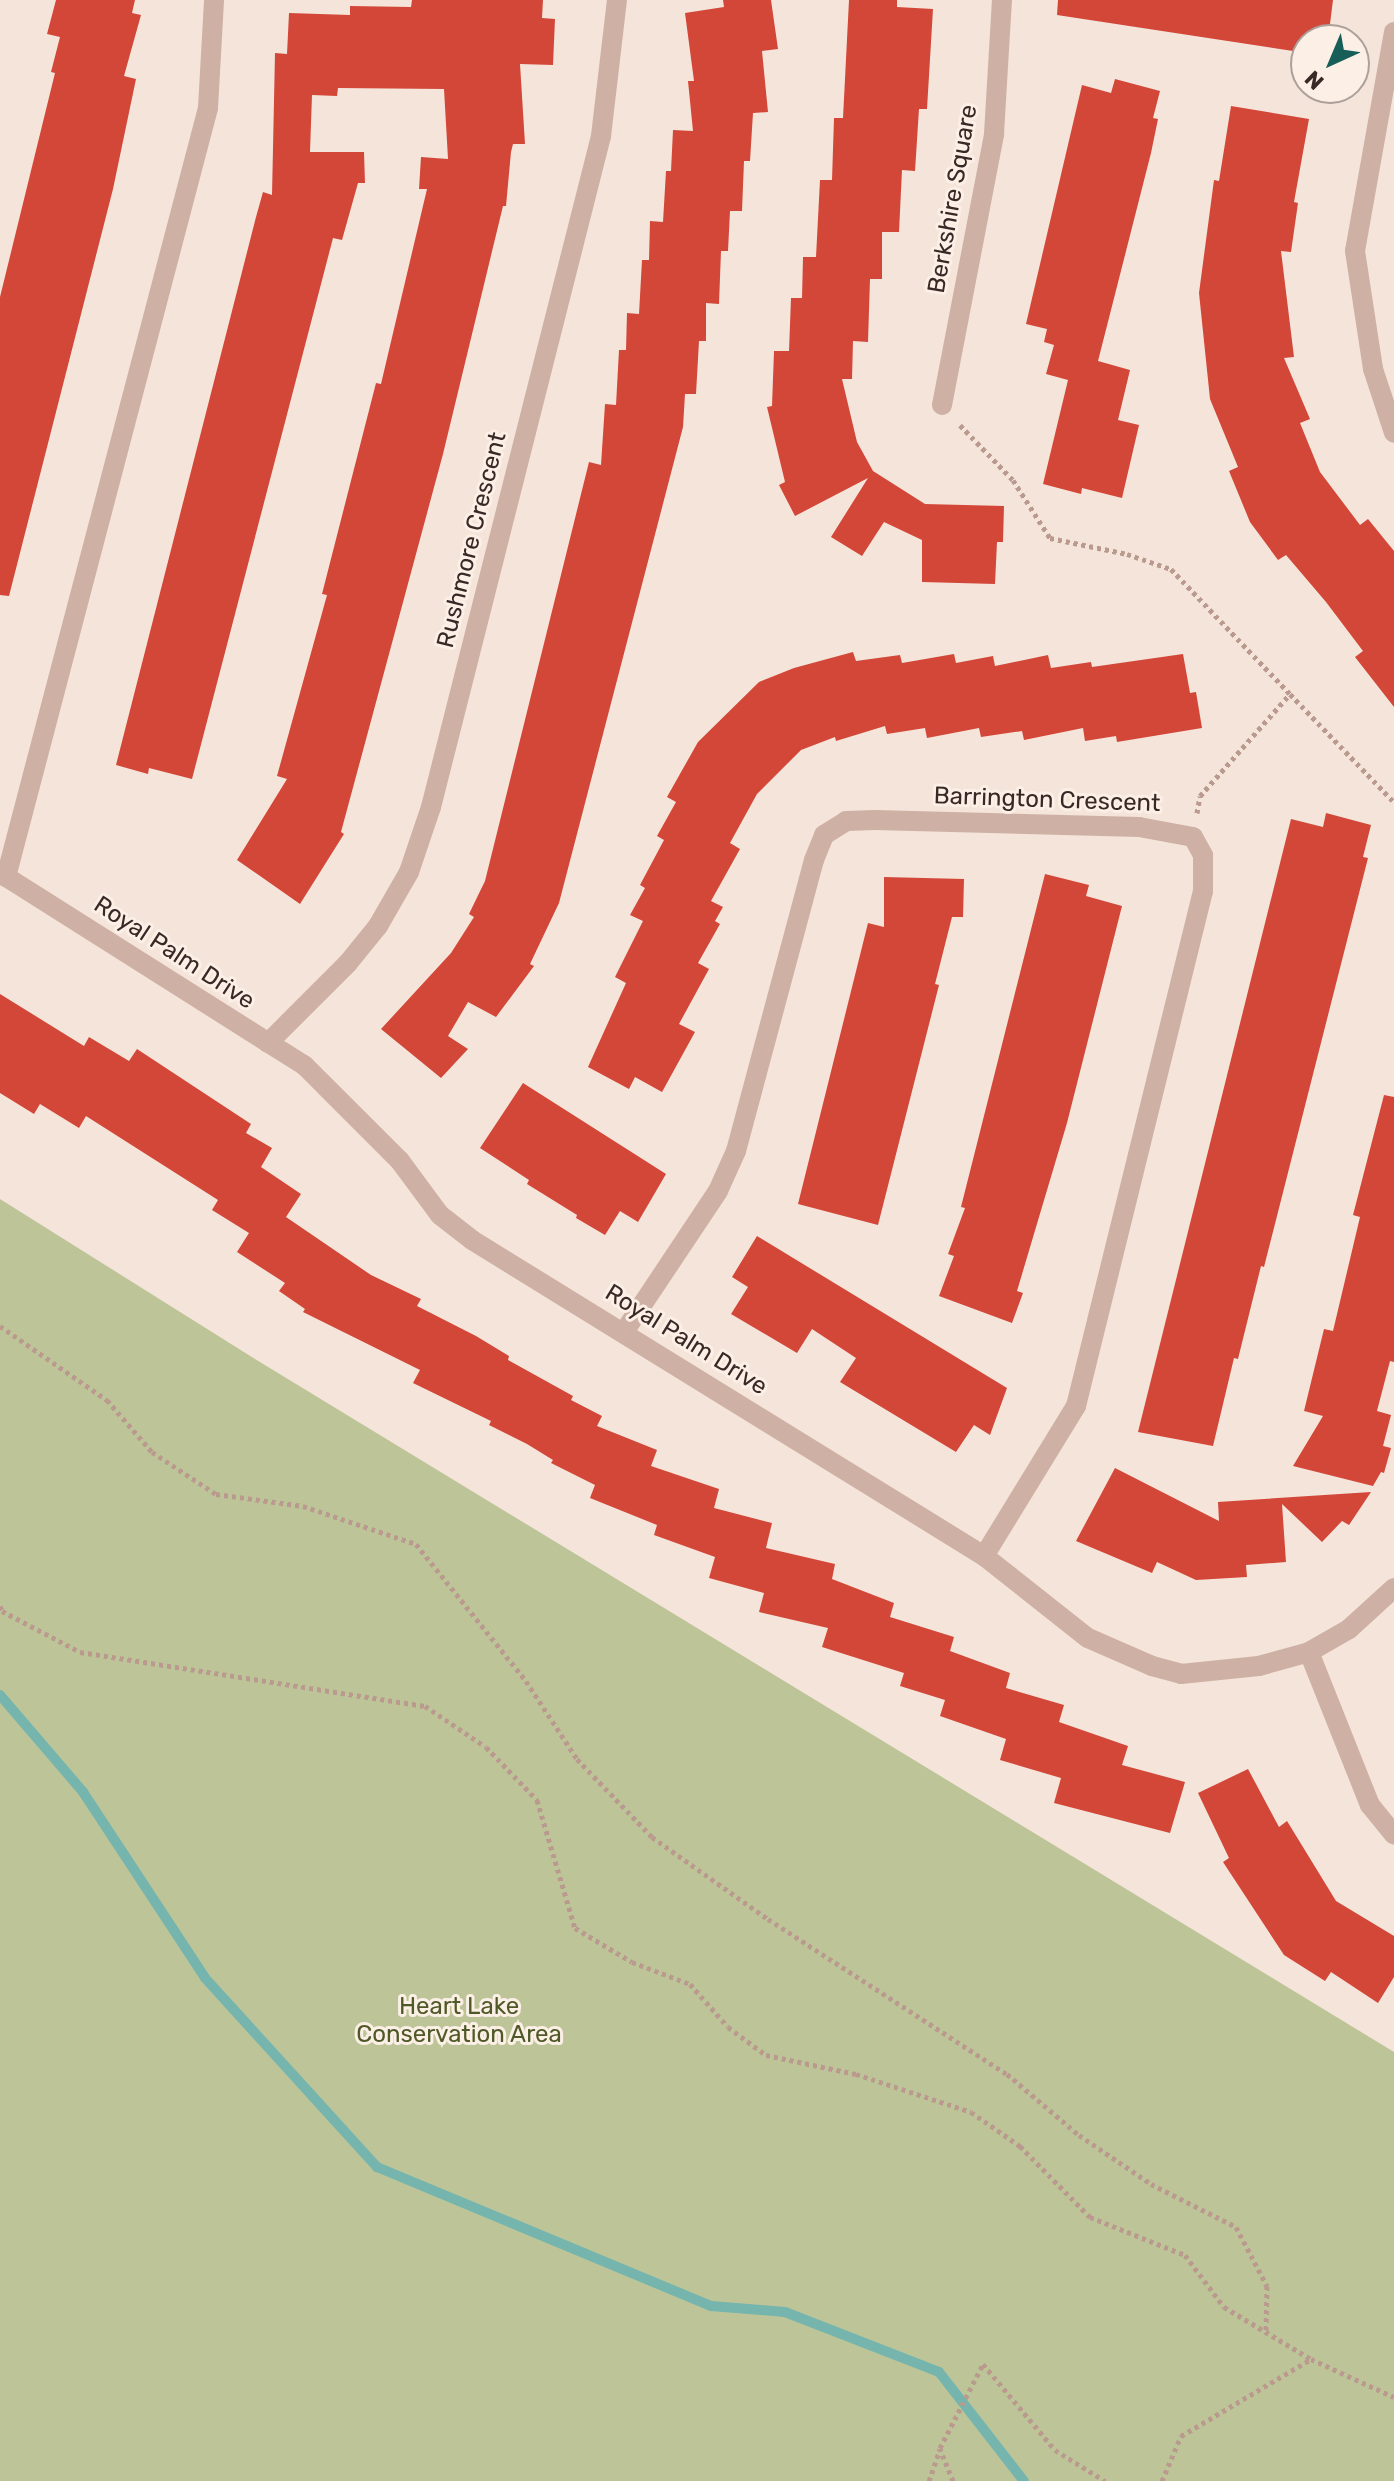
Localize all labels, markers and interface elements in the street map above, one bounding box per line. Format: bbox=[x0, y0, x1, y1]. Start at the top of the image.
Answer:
north arrow bbox=[1290, 24, 1370, 104]
text: N bbox=[1299, 65, 1329, 95]
street label: Berkshire Square bbox=[922, 103, 984, 295]
street label: Rushmore Crescent bbox=[431, 429, 513, 651]
street label: Barrington Crescent bbox=[933, 782, 1161, 818]
street label: Royal Palm Drive bbox=[88, 890, 260, 1016]
street label: Royal Palm Drive bbox=[600, 1279, 772, 1401]
park label: Heart Lake Conservation Area bbox=[356, 1993, 562, 2049]

